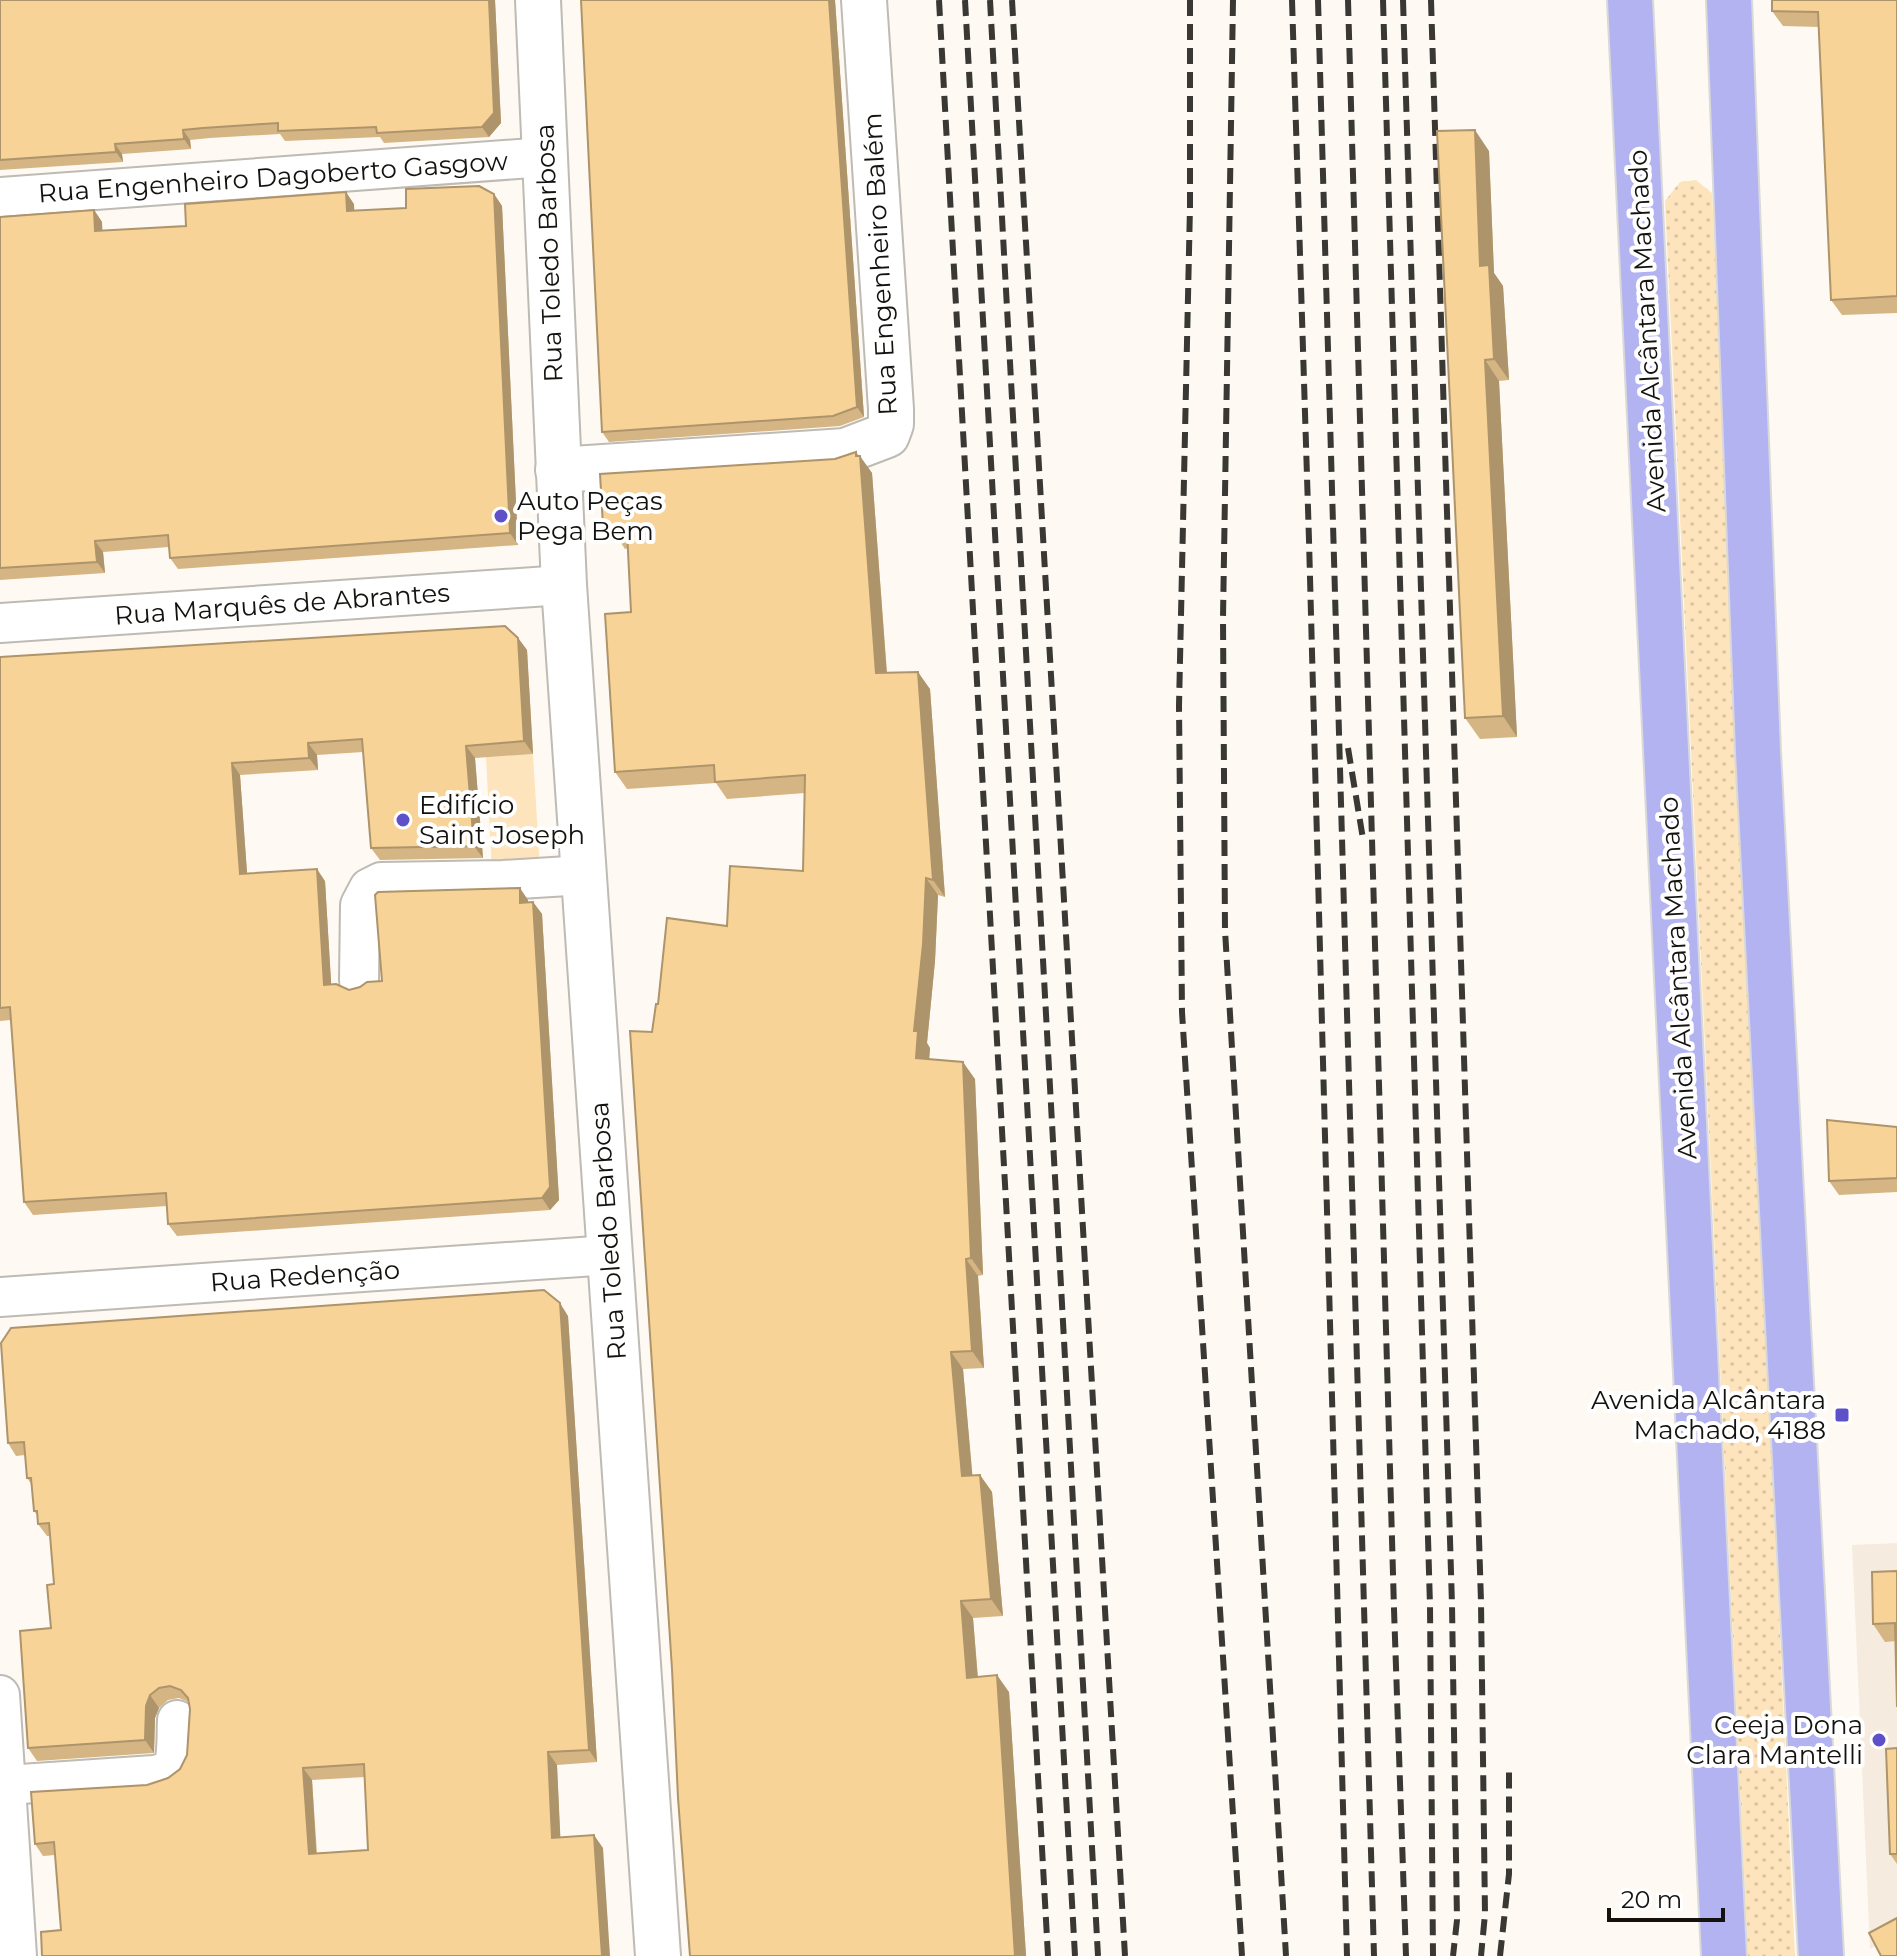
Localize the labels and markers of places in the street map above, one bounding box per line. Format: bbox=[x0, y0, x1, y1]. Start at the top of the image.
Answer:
place label: Auto Peças Pega Bem bbox=[517, 485, 663, 547]
marker: Auto Peças Pega Bem bbox=[492, 507, 510, 525]
place label: Edifício Saint Joseph bbox=[419, 789, 585, 851]
marker: Edifício Saint Joseph bbox=[394, 811, 412, 829]
place label: Avenida Alcântara Machado, 4188 bbox=[1591, 1384, 1826, 1446]
marker: Avenida Alcântara Machado, 4188 bbox=[1833, 1406, 1851, 1424]
place label: Ceeja Dona Clara Mantelli bbox=[1686, 1709, 1863, 1771]
marker: Ceeja Dona Clara Mantelli bbox=[1870, 1731, 1888, 1749]

